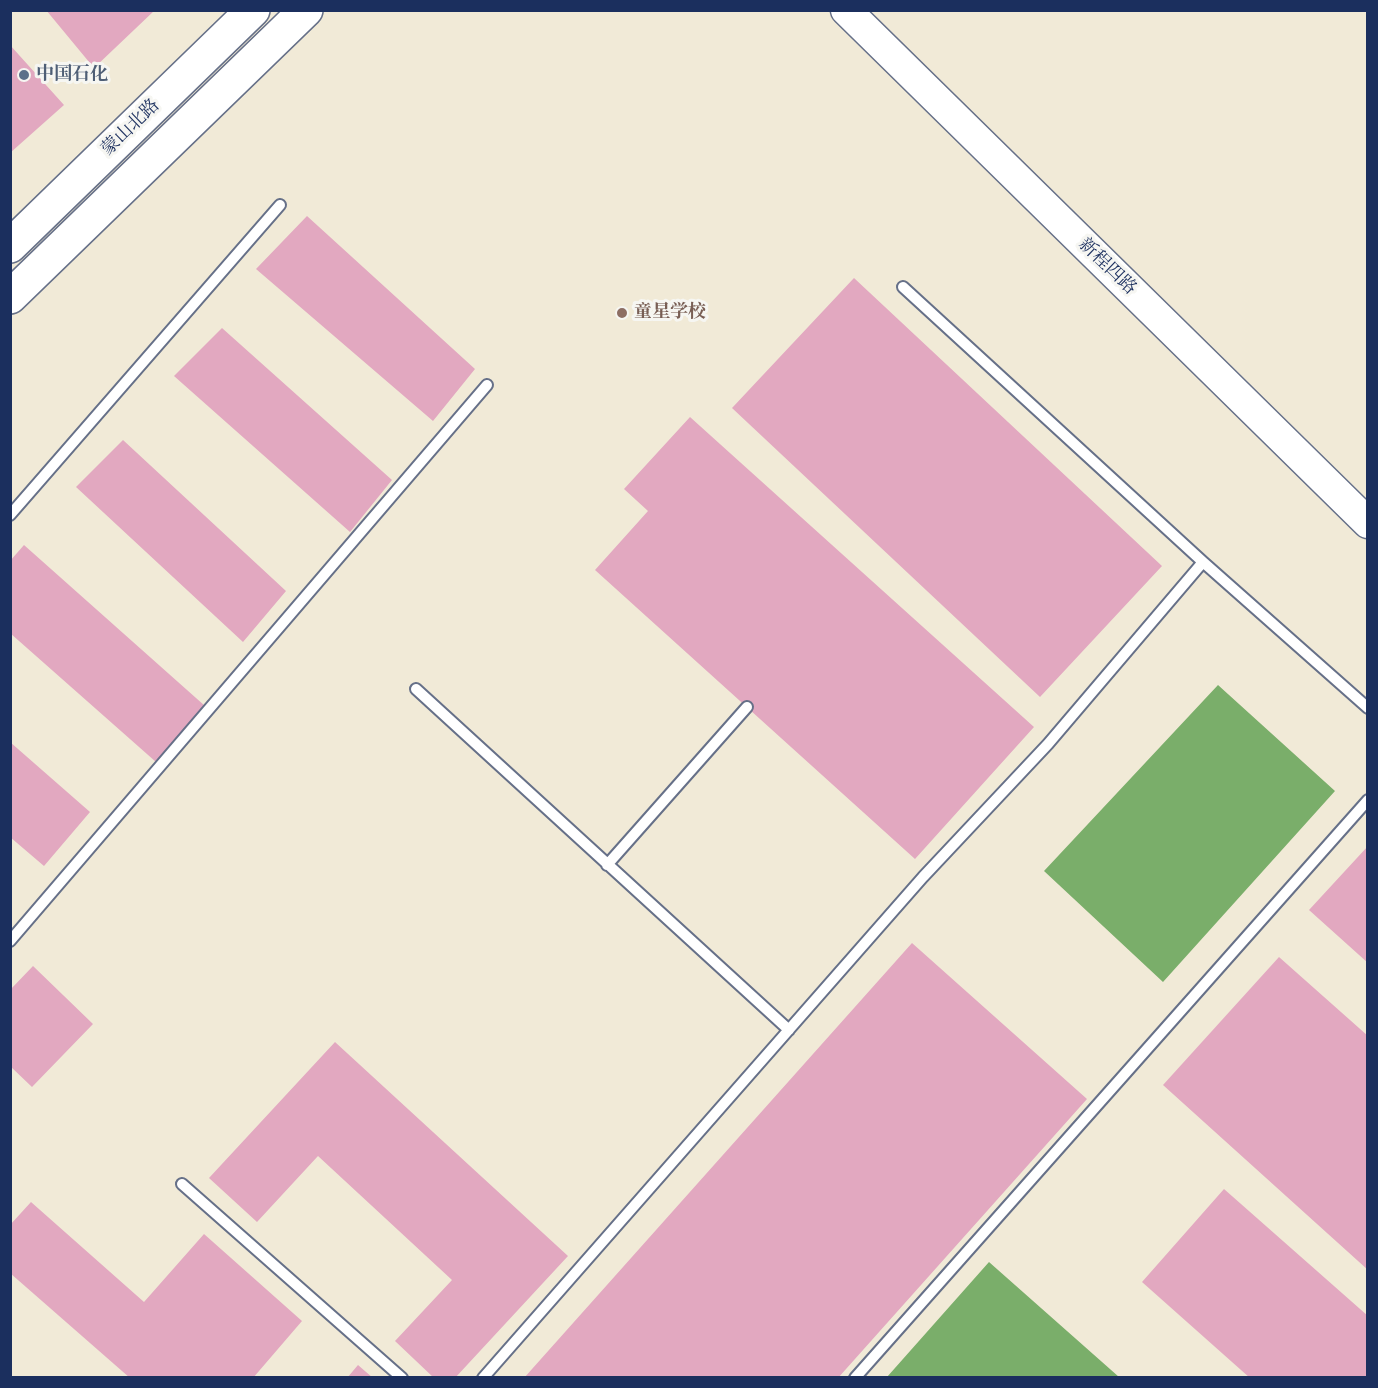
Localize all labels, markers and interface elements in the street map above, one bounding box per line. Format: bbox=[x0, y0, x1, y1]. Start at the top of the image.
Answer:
place label: 中国石化 bbox=[36, 64, 108, 86]
marker: 中国石化 bbox=[17, 68, 31, 82]
street label: 蒙山北路 bbox=[98, 95, 164, 161]
street label: 新程四路 bbox=[1074, 234, 1140, 300]
place label: 童星学校 bbox=[634, 302, 706, 324]
marker: 童星学校 bbox=[615, 306, 629, 320]

